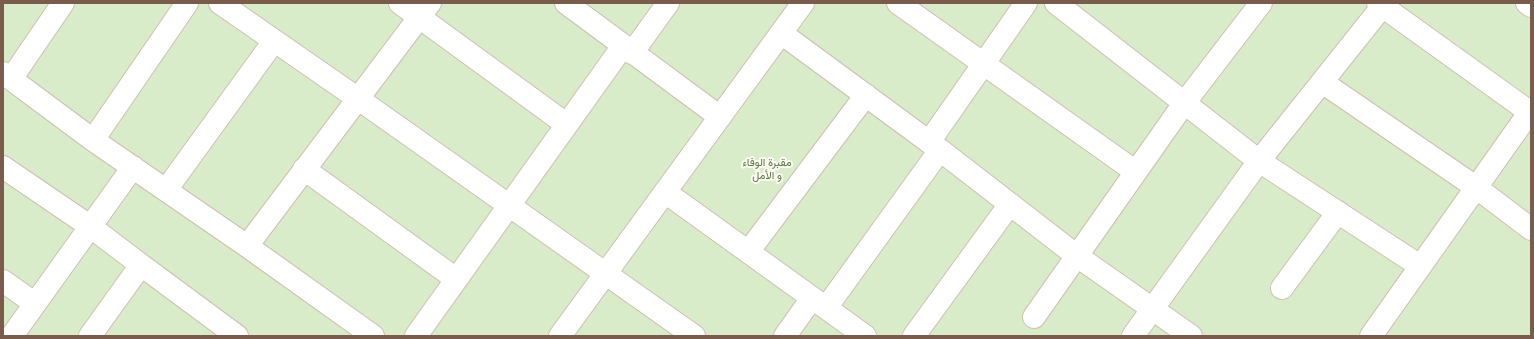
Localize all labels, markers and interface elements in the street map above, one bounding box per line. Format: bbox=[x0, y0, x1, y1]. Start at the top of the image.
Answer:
park label: مقبرة الوفاء و الأمل bbox=[742, 156, 792, 182]

